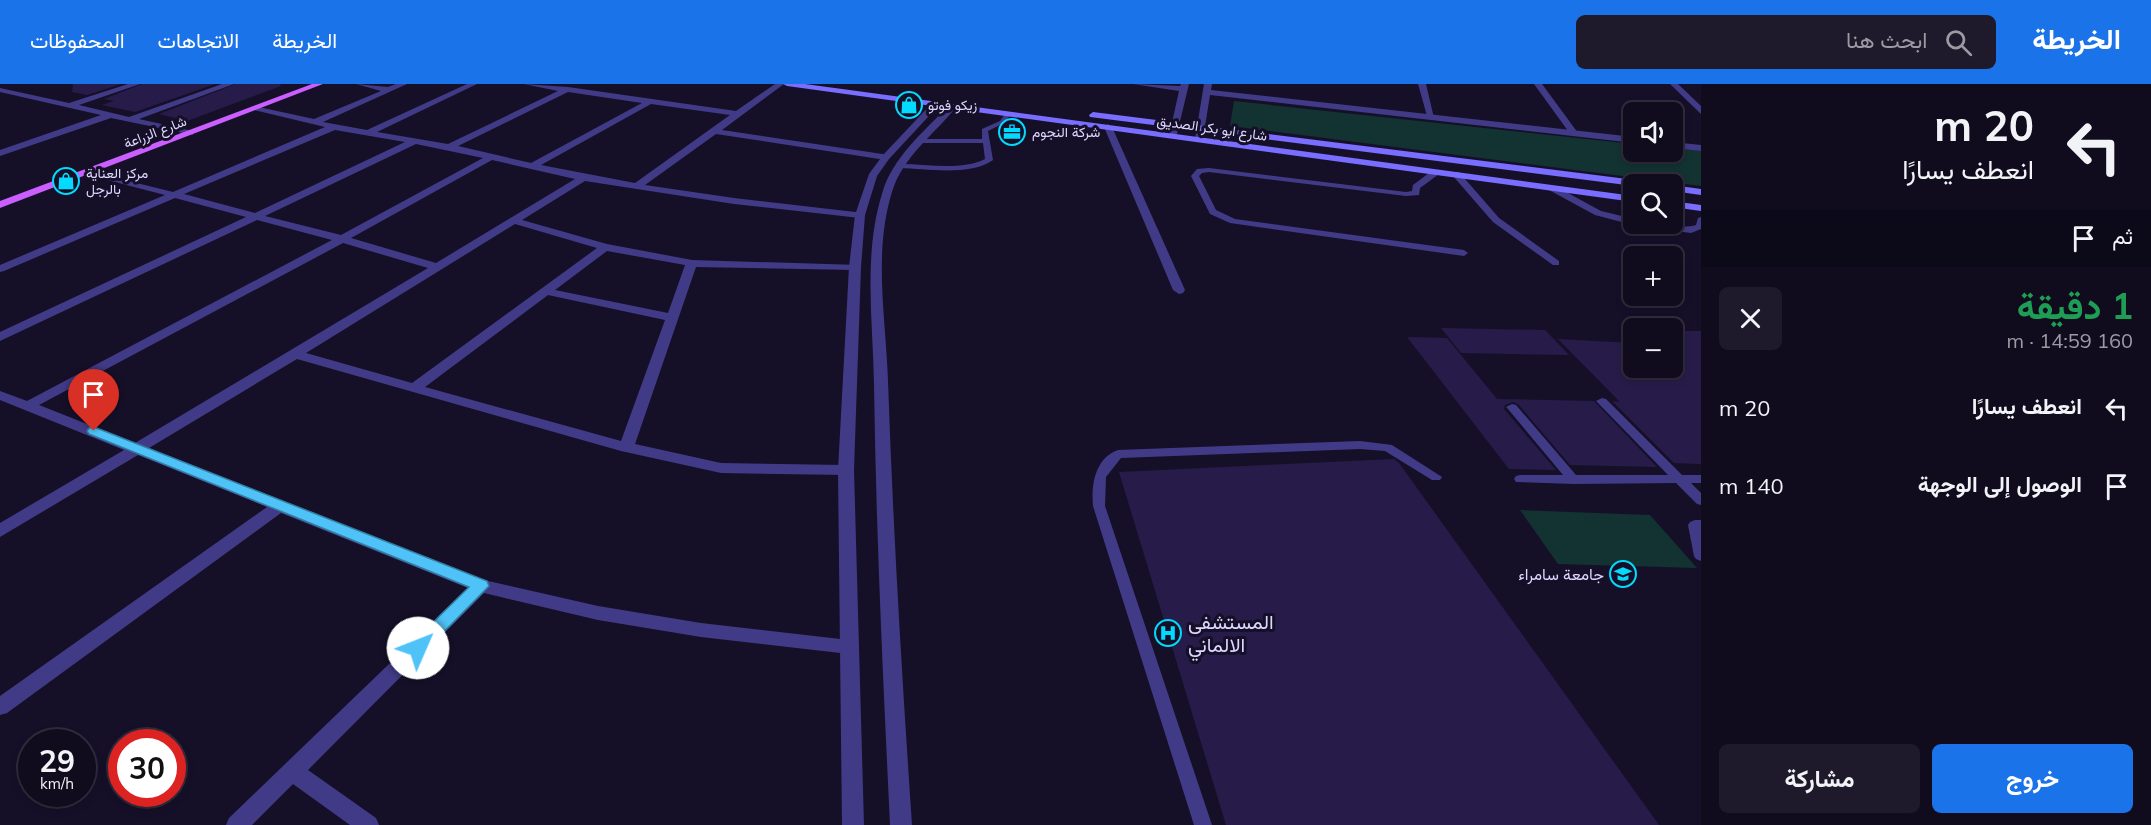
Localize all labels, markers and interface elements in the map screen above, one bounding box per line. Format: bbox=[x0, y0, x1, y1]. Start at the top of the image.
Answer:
search box bbox=[1576, 15, 1996, 69]
text: الخريطة bbox=[2032, 21, 2121, 56]
text: ابحث هنا bbox=[1846, 26, 1927, 54]
icon: search bbox=[1942, 26, 1975, 59]
text: المحفوظات bbox=[30, 27, 125, 53]
text: الاتجاهات bbox=[158, 27, 239, 53]
text: الخريطة bbox=[272, 27, 337, 53]
shop icon: زيكو فوتو bbox=[894, 90, 924, 120]
place label: زيكو فوتو bbox=[928, 96, 978, 114]
text: 20 m bbox=[1934, 99, 2034, 152]
map controls bbox=[1623, 102, 1683, 378]
button: sound bbox=[1623, 102, 1683, 162]
icon: left bbox=[2055, 108, 2133, 186]
street label: شارع ابو بكر الصديق bbox=[1155, 111, 1268, 147]
street label: شارع الزراعة bbox=[121, 112, 190, 154]
office icon: شركة النجوم bbox=[997, 117, 1027, 147]
place label: شركة النجوم bbox=[1032, 123, 1100, 141]
text: انعطف يسارًا bbox=[1902, 152, 2034, 186]
place label: مركز العناية بالرجل bbox=[86, 164, 148, 198]
shop icon: مركز العناية بالرجل bbox=[51, 166, 81, 196]
button: search bbox=[1623, 174, 1683, 234]
icon: arrive bbox=[2067, 222, 2100, 255]
text: ثم bbox=[2112, 222, 2133, 250]
button: + bbox=[1623, 246, 1683, 306]
text: 1 دقيقة bbox=[2017, 283, 2133, 328]
button: close bbox=[1719, 287, 1782, 350]
button: − bbox=[1623, 318, 1683, 378]
text: 160 m · 14:59 bbox=[2007, 328, 2133, 353]
pin bbox=[68, 369, 119, 431]
icon: arrive bbox=[77, 378, 110, 411]
text: انعطف يسارًا bbox=[1972, 392, 2082, 420]
icon: left bbox=[2100, 392, 2133, 425]
text: 20 m bbox=[1719, 394, 1770, 422]
text: الوصول إلى الوجهة bbox=[1918, 470, 2082, 498]
icon: arrive bbox=[2100, 470, 2133, 503]
text: 140 m bbox=[1719, 472, 1784, 500]
school or university icon: جامعة سامراء bbox=[1608, 559, 1638, 589]
place label: جامعة سامراء bbox=[1518, 564, 1604, 585]
place label: المستشفى الالماني bbox=[1188, 609, 1274, 662]
position arrow bbox=[386, 616, 450, 680]
hospital icon: المستشفى الالماني bbox=[1153, 618, 1183, 648]
speed limit sign: 30 bbox=[108, 729, 186, 807]
text: 29 bbox=[39, 742, 75, 780]
button: مشاركة bbox=[1719, 744, 1920, 813]
button: خروج bbox=[1932, 744, 2133, 813]
text: km/h bbox=[40, 774, 74, 793]

